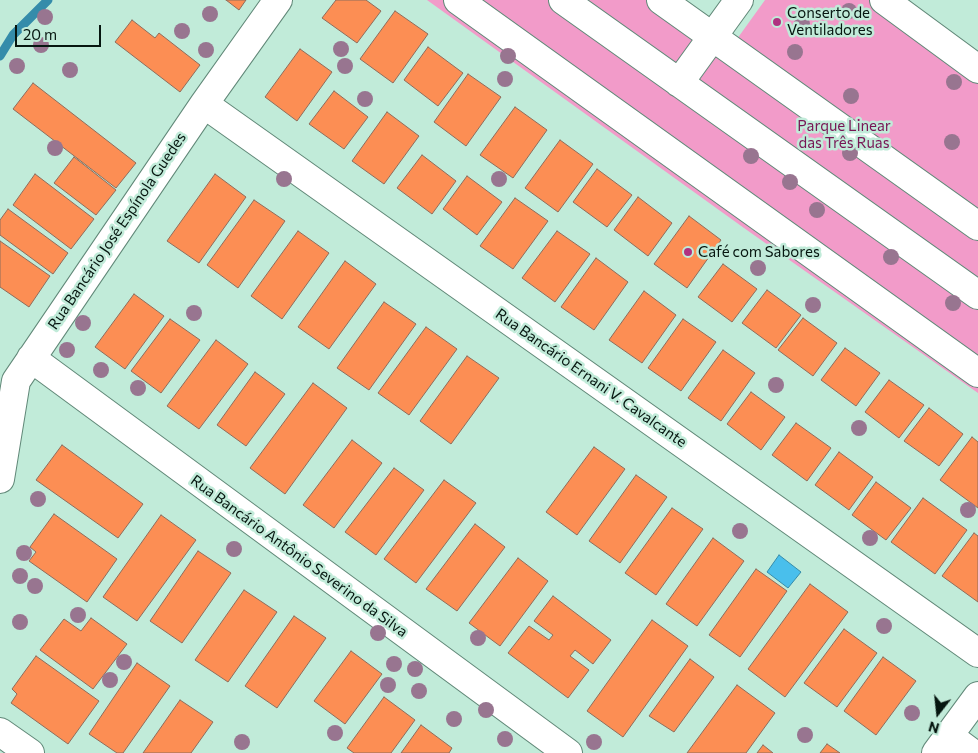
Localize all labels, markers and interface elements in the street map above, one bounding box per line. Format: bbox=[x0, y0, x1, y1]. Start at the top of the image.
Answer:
place label: Conserto de Ventiladores bbox=[787, 4, 873, 39]
scale bar bbox=[18, 15, 104, 47]
marker: Conserto de Ventiladores bbox=[771, 16, 783, 28]
text: 20 m bbox=[23, 25, 57, 43]
park label: Parque Linear das Três Ruas bbox=[797, 117, 891, 152]
street label: Rua Bancário José Espínola Guedes bbox=[44, 129, 190, 333]
place label: Café com Sabores bbox=[698, 243, 820, 261]
marker: Café com Sabores bbox=[682, 246, 694, 258]
street label: Rua Bancário Ernani V. Cavalcante bbox=[492, 305, 690, 451]
street label: Rua Bancário Antônio Severino da Silva bbox=[187, 471, 411, 641]
north arrow bbox=[913, 688, 963, 738]
text: N bbox=[926, 718, 941, 738]

